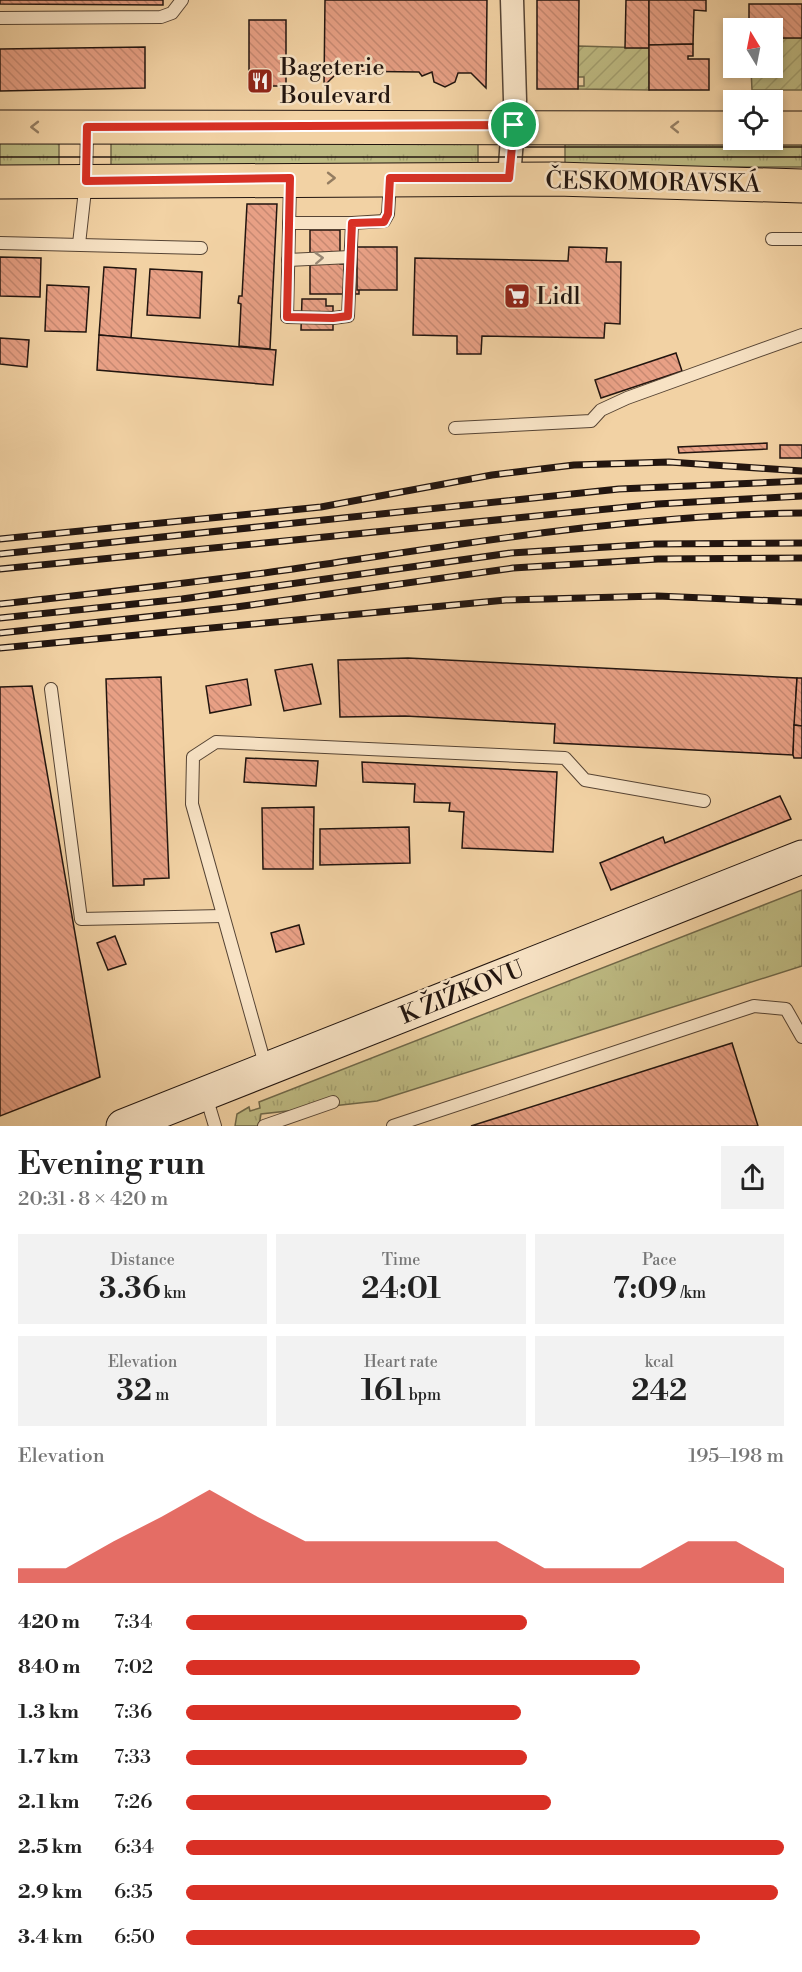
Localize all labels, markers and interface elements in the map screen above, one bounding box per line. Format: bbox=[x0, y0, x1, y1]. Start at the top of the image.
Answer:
north arrow bbox=[723, 18, 783, 78]
map controls bbox=[723, 18, 783, 150]
place label: Bageterie Boulevard bbox=[279, 53, 391, 111]
restaurant icon: Bageterie Boulevard bbox=[245, 66, 275, 96]
button: locate bbox=[723, 90, 783, 150]
pin bbox=[488, 99, 539, 150]
icon: arrive bbox=[497, 108, 530, 141]
one-way arrow bbox=[31, 121, 40, 133]
one-way arrow bbox=[671, 121, 680, 133]
street label: ČESKOMORAVSKÁ bbox=[545, 164, 761, 200]
one-way arrow bbox=[327, 172, 336, 184]
one-way arrow bbox=[315, 252, 324, 265]
supermarket icon: Lidl bbox=[502, 281, 532, 311]
place label: Lidl bbox=[536, 282, 581, 312]
street label: K ŽIŽKOVU bbox=[395, 953, 529, 1031]
text: Evening run bbox=[18, 1144, 205, 1185]
button: share bbox=[721, 1146, 784, 1209]
text: 20:31 · 8 × 420 m bbox=[18, 1187, 168, 1212]
text: Distance bbox=[110, 1250, 175, 1270]
text: Time bbox=[382, 1250, 420, 1270]
text: Pace bbox=[642, 1250, 677, 1270]
text: 3.36 bbox=[99, 1270, 161, 1308]
text: 24:01 bbox=[361, 1270, 441, 1308]
text: 7:09 bbox=[613, 1270, 677, 1308]
text: km bbox=[161, 1283, 186, 1303]
text: /km bbox=[677, 1283, 706, 1303]
text: Elevation bbox=[108, 1352, 177, 1372]
text: Heart rate bbox=[364, 1352, 438, 1372]
text: kcal bbox=[645, 1352, 674, 1372]
text: 32 bbox=[116, 1372, 152, 1410]
text: 161 bbox=[361, 1372, 405, 1410]
text: 242 bbox=[631, 1372, 687, 1410]
text: m bbox=[152, 1385, 169, 1405]
text: bpm bbox=[405, 1385, 441, 1405]
text: Elevation bbox=[18, 1444, 105, 1469]
text: 195–198 m bbox=[688, 1444, 784, 1469]
text: 420 m bbox=[18, 1610, 80, 1635]
text: 7:34 bbox=[114, 1610, 152, 1635]
text: 840 m bbox=[18, 1655, 80, 1680]
text: 7:02 bbox=[114, 1655, 153, 1680]
text: 1.3 km bbox=[18, 1700, 79, 1725]
text: 7:36 bbox=[114, 1700, 152, 1725]
text: 1.7 km bbox=[18, 1745, 79, 1770]
text: 7:33 bbox=[114, 1745, 151, 1770]
text: 2.1 km bbox=[18, 1790, 80, 1815]
text: 7:26 bbox=[114, 1790, 152, 1815]
text: 2.5 km bbox=[18, 1835, 82, 1860]
text: 6:34 bbox=[114, 1835, 154, 1860]
text: 2.9 km bbox=[18, 1880, 82, 1905]
text: 6:35 bbox=[114, 1880, 153, 1905]
text: 3.4 km bbox=[18, 1925, 83, 1950]
text: 6:50 bbox=[114, 1925, 155, 1950]

